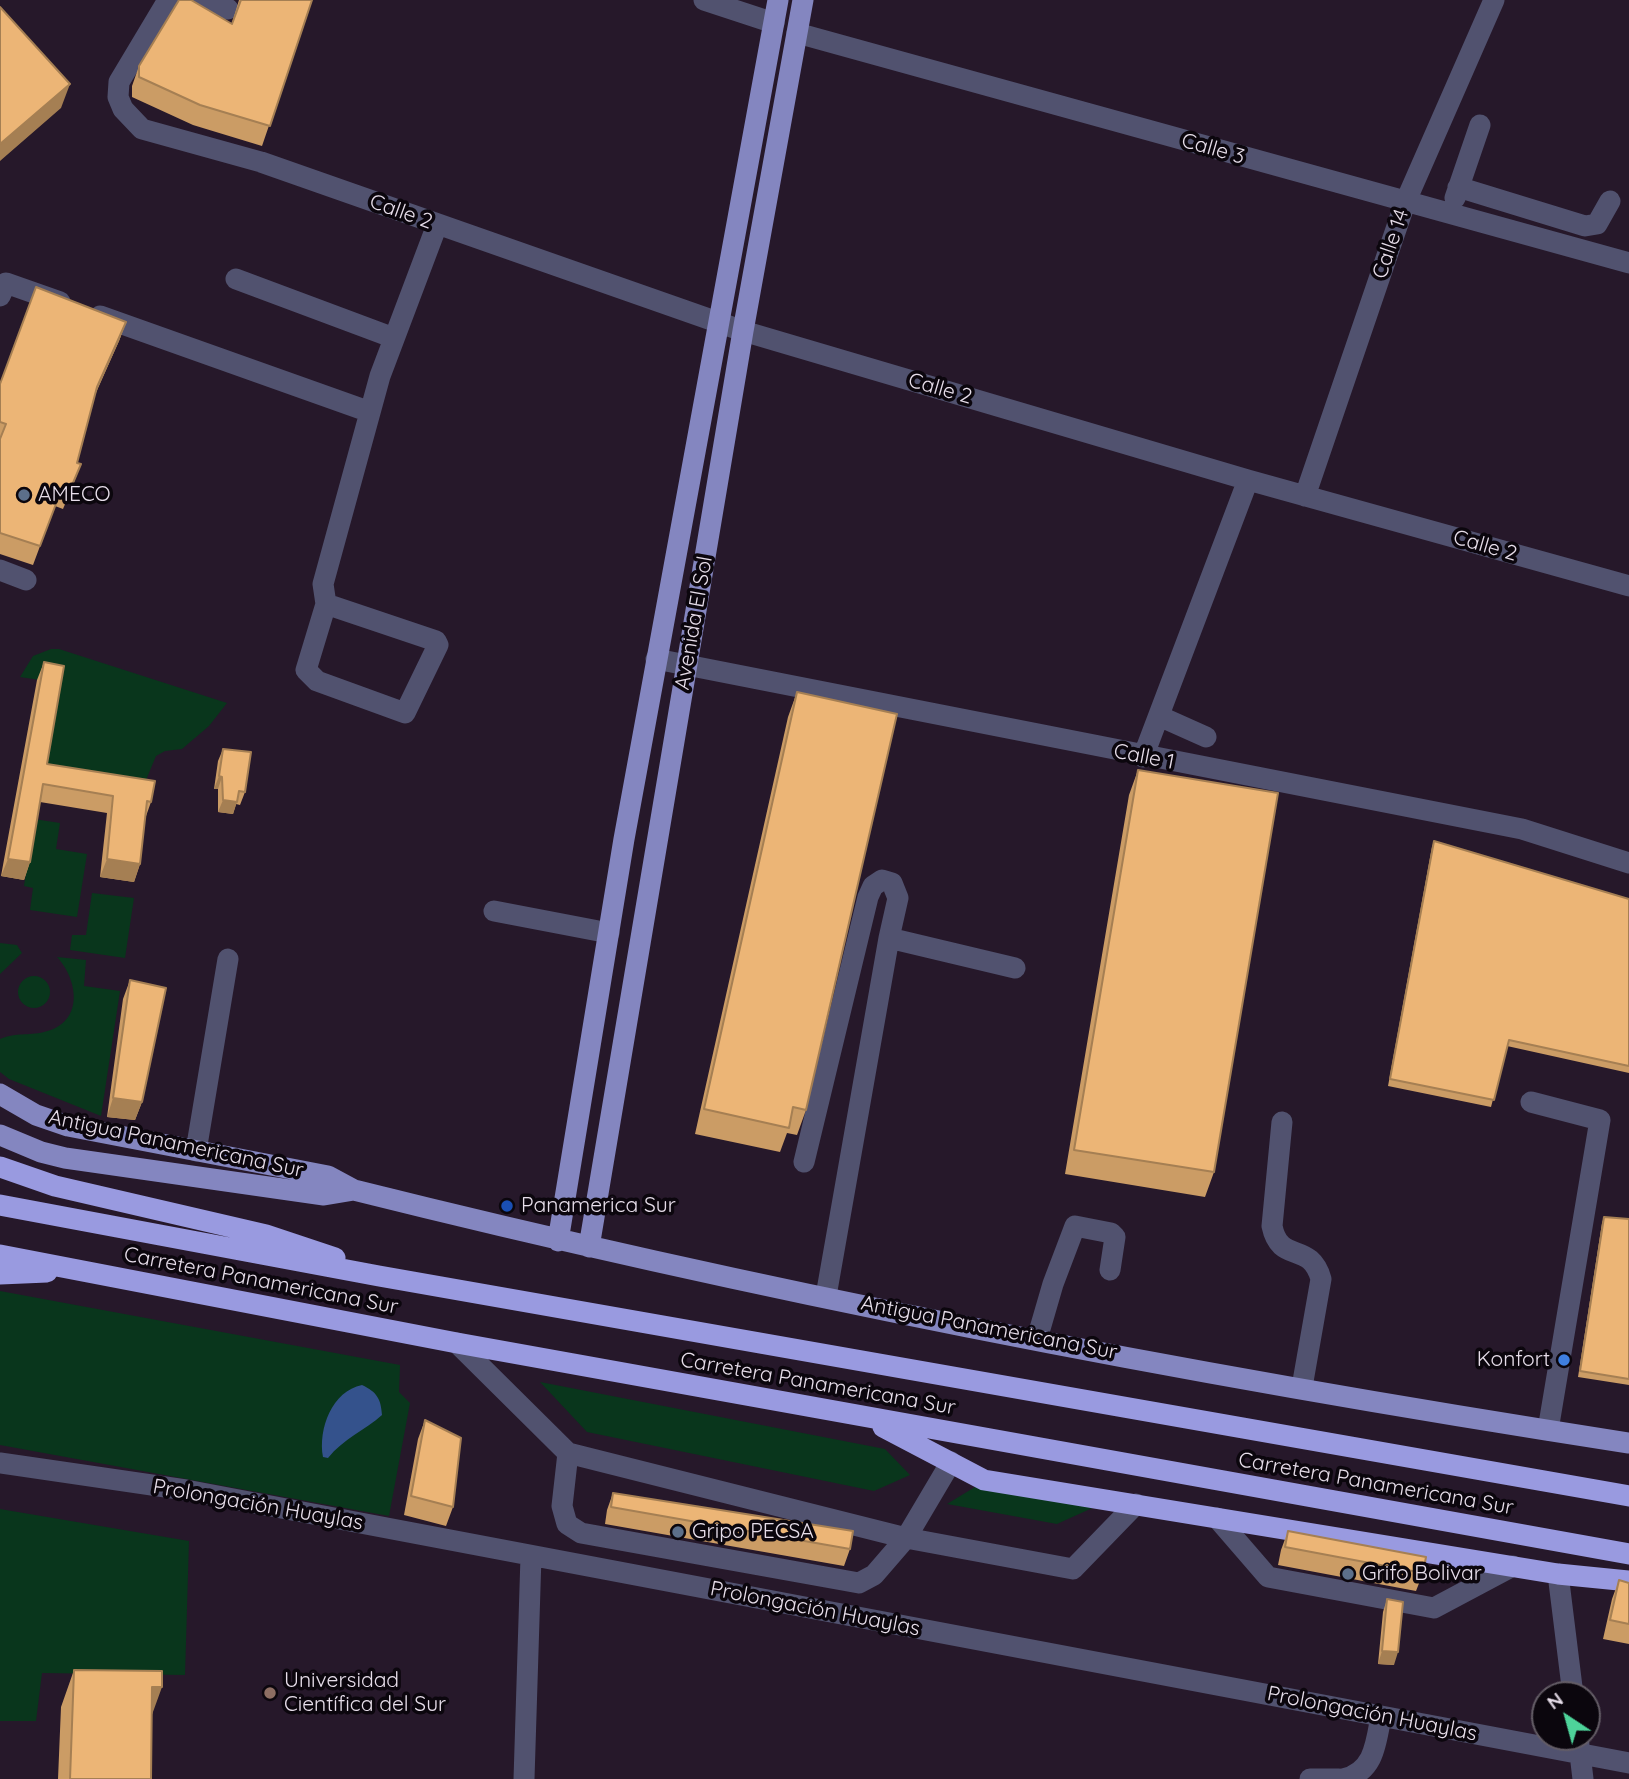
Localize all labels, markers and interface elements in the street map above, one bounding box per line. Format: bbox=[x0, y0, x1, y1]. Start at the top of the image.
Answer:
street label: Calle 3 bbox=[1179, 128, 1247, 170]
street label: Calle 2 bbox=[366, 189, 436, 235]
street label: Calle 14 bbox=[1367, 206, 1415, 282]
street label: Calle 2 bbox=[905, 368, 975, 410]
place label: AMECO bbox=[38, 482, 111, 508]
marker: AMECO bbox=[16, 487, 32, 503]
street label: Calle 2 bbox=[1450, 525, 1520, 567]
street label: Avenida El Sol bbox=[670, 554, 718, 692]
street label: Calle 1 bbox=[1112, 739, 1176, 775]
street label: Antigua Panamericana Sur bbox=[46, 1105, 306, 1183]
place label: Panamerica Sur bbox=[521, 1193, 676, 1219]
marker: Panamerica Sur bbox=[499, 1198, 515, 1214]
street label: Carretera Panamericana Sur bbox=[122, 1242, 400, 1320]
street label: Antigua Panamericana Sur bbox=[859, 1291, 1119, 1365]
street label: Carretera Panamericana Sur bbox=[679, 1347, 957, 1421]
place label: Konfort bbox=[1477, 1347, 1550, 1373]
marker: Konfort bbox=[1556, 1352, 1572, 1368]
street label: Carretera Panamericana Sur bbox=[1237, 1447, 1515, 1521]
street label: Prolongación Huaylas bbox=[151, 1474, 365, 1536]
place label: Gripo PECSA bbox=[692, 1519, 814, 1545]
marker: Gripo PECSA bbox=[670, 1524, 686, 1540]
place label: Grifo Bolivar bbox=[1362, 1561, 1482, 1587]
marker: Grifo Bolivar bbox=[1340, 1566, 1356, 1582]
street label: Prolongación Huaylas bbox=[708, 1576, 922, 1642]
place label: Universidad Científica del Sur bbox=[284, 1668, 446, 1718]
street label: Prolongación Huaylas bbox=[1265, 1681, 1479, 1747]
north arrow bbox=[1531, 1681, 1601, 1751]
marker: Universidad Científica del Sur bbox=[262, 1685, 278, 1701]
text: N bbox=[1542, 1687, 1568, 1714]

